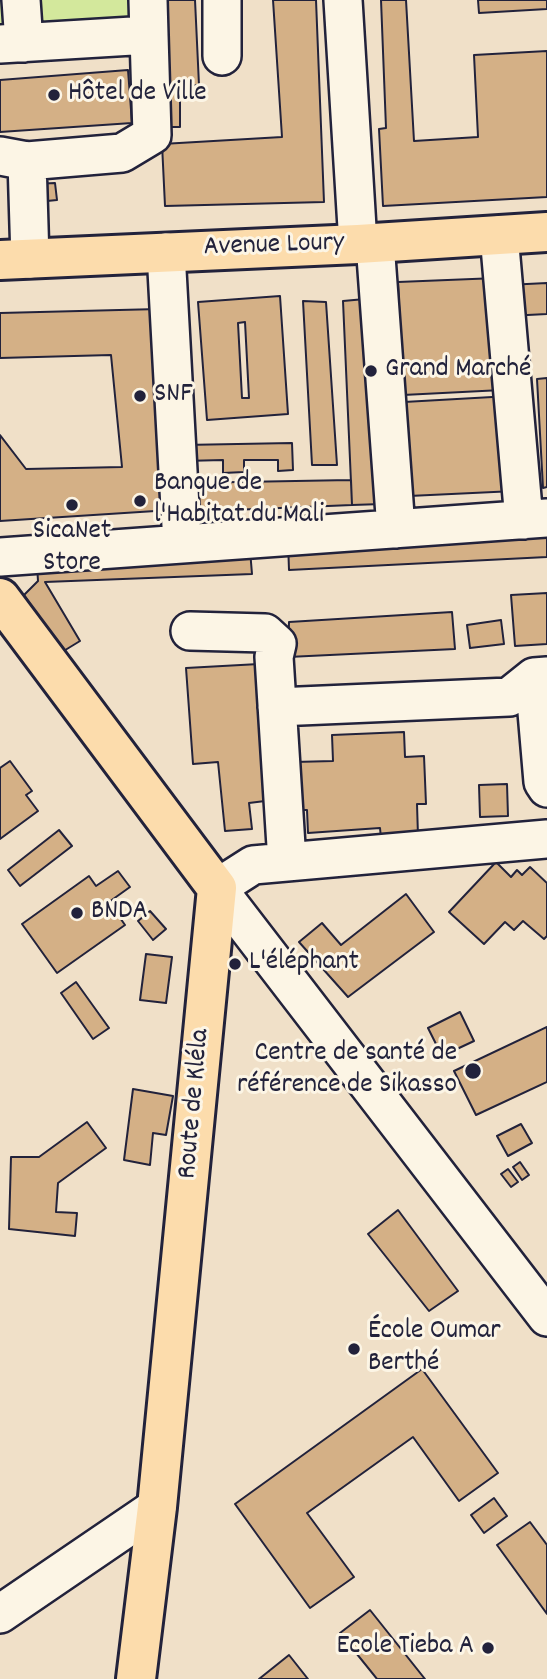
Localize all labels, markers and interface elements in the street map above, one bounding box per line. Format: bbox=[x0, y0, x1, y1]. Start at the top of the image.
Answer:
place label: Hôtel de Ville bbox=[68, 78, 207, 112]
marker: Hôtel de Ville bbox=[46, 87, 62, 103]
street label: Avenue Loury bbox=[203, 228, 345, 266]
place label: Grand Marché bbox=[385, 354, 531, 388]
marker: Grand Marché bbox=[363, 363, 379, 379]
place label: SNF bbox=[154, 379, 193, 413]
marker: SNF bbox=[132, 388, 148, 404]
place label: Banque de l'Habitat du Mali bbox=[154, 468, 324, 534]
marker: Banque de l'Habitat du Mali bbox=[132, 493, 148, 509]
marker: SicaNet Store bbox=[64, 497, 80, 513]
place label: SicaNet Store bbox=[33, 516, 111, 582]
place label: BNDA bbox=[91, 896, 148, 930]
marker: BNDA bbox=[69, 905, 85, 921]
place label: L'éléphant bbox=[249, 947, 359, 981]
marker: L'éléphant bbox=[227, 956, 243, 972]
street label: Route de Kléla bbox=[173, 1028, 219, 1180]
place label: Centre de santé de référence de Sikasso bbox=[237, 1038, 457, 1104]
marker: Centre de santé de référence de Sikasso bbox=[463, 1061, 483, 1081]
place label: École Oumar Berthé bbox=[368, 1316, 501, 1382]
marker: École Oumar Berthé bbox=[346, 1341, 362, 1357]
place label: Ecole Tieba A bbox=[337, 1631, 474, 1665]
marker: Ecole Tieba A bbox=[480, 1640, 496, 1656]

